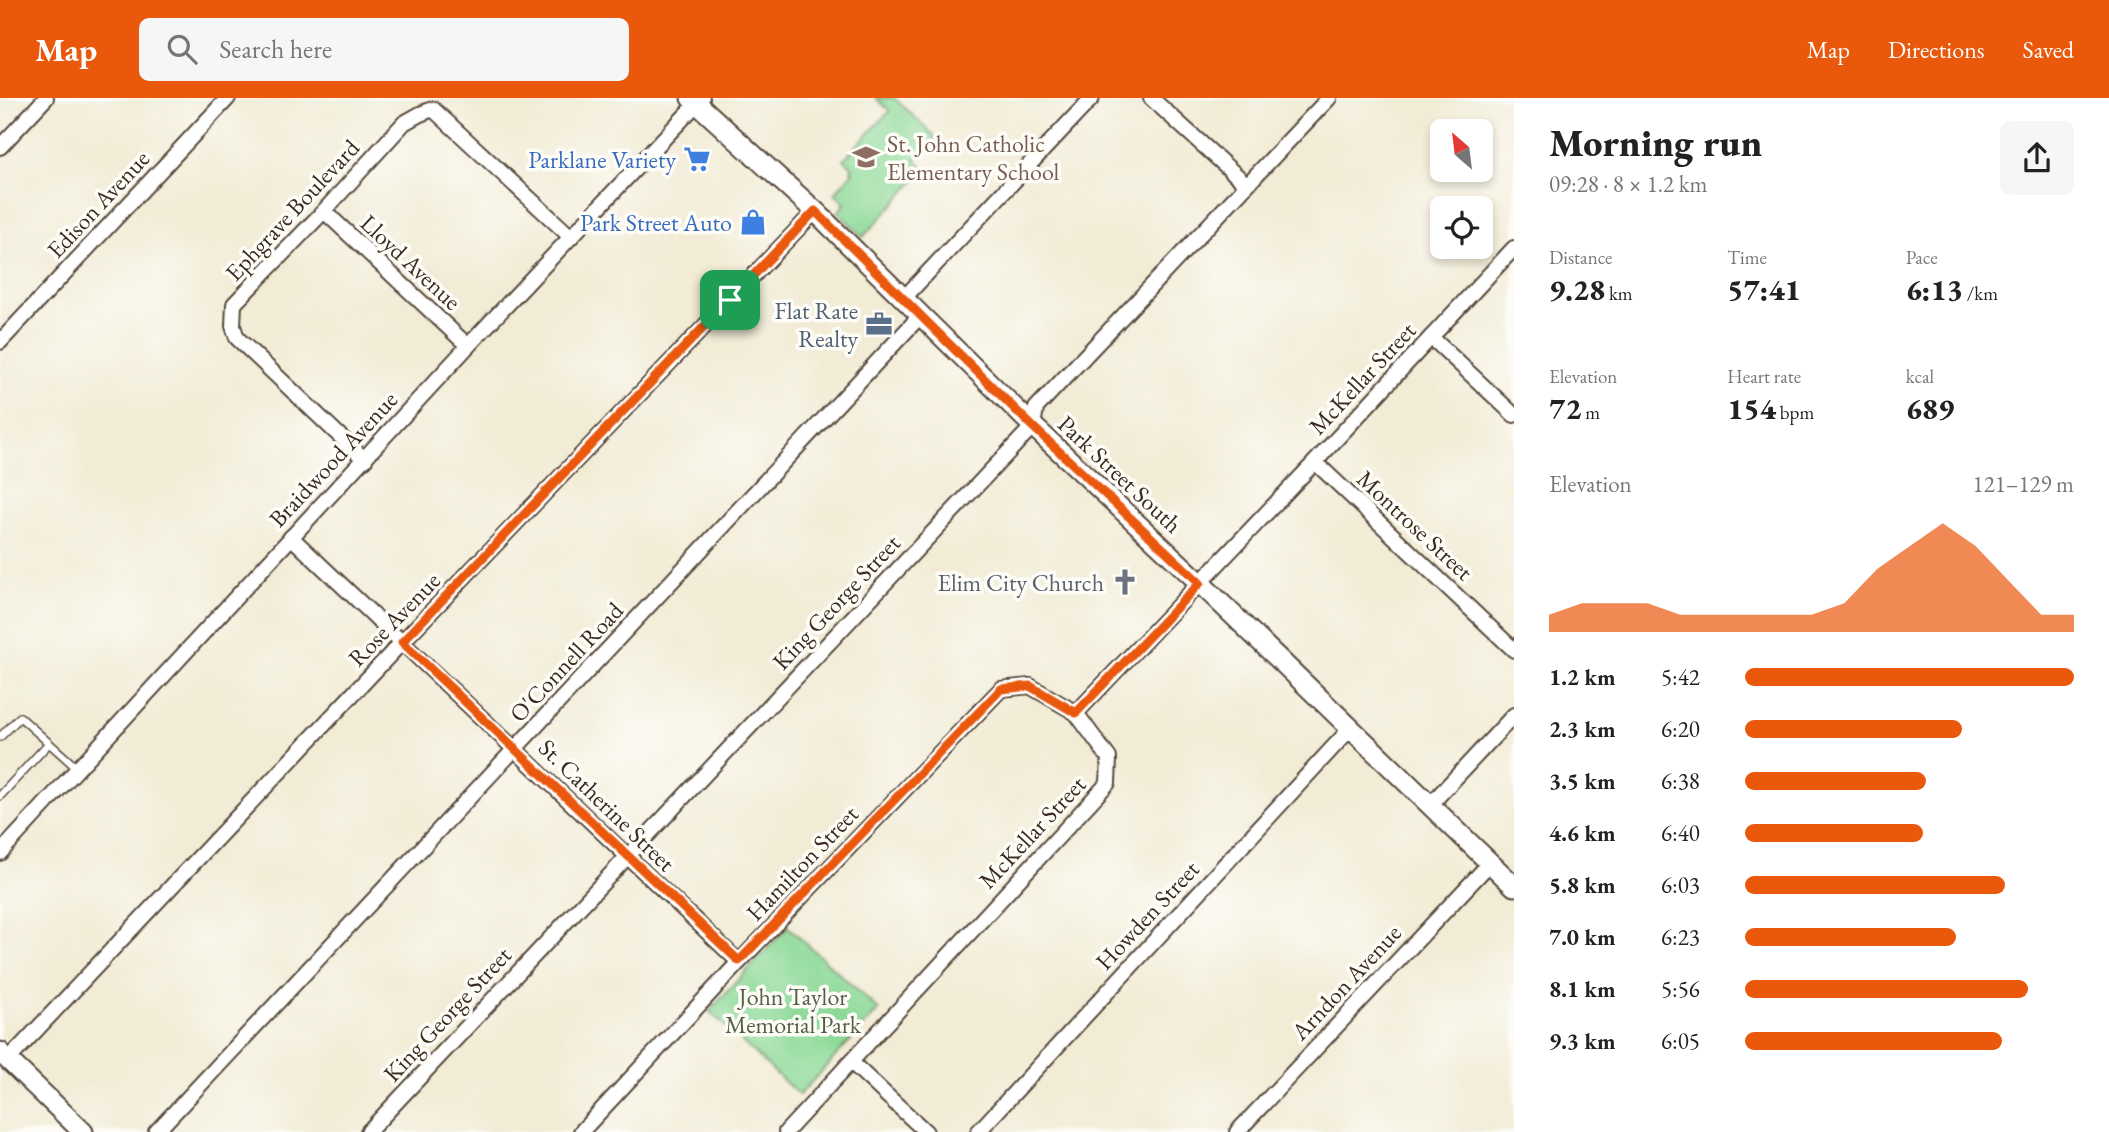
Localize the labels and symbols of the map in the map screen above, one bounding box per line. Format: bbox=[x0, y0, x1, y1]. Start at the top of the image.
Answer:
north arrow bbox=[1430, 119, 1493, 182]
place label: St. John Catholic Elementary School bbox=[887, 128, 1059, 187]
street label: Ephgrave Boulevard bbox=[218, 132, 366, 288]
school or university icon: St. John Catholic Elementary School bbox=[851, 142, 881, 172]
street label: Edison Avenue bbox=[40, 143, 156, 265]
place label: Parklane Variety bbox=[528, 144, 676, 175]
supermarket icon: Parklane Variety bbox=[682, 144, 712, 174]
street label: Lloyd Avenue bbox=[354, 207, 468, 317]
place label: Park Street Auto bbox=[580, 207, 732, 238]
shop icon: Park Street Auto bbox=[738, 207, 768, 237]
pin bbox=[700, 270, 760, 330]
place label: Flat Rate Realty bbox=[774, 295, 858, 354]
office icon: Flat Rate Realty bbox=[864, 309, 894, 339]
street label: McKellar Street bbox=[1302, 315, 1422, 441]
street label: Braidwood Avenue bbox=[262, 384, 404, 534]
street label: Park Street South bbox=[1051, 409, 1189, 539]
street label: Montrose Street bbox=[1350, 463, 1480, 587]
street label: King George Street bbox=[765, 527, 907, 676]
street label: Rose Avenue bbox=[341, 565, 447, 673]
place label: Elim City Church bbox=[937, 567, 1104, 598]
church icon: Elim City Church bbox=[1110, 567, 1140, 597]
street label: O'Connell Road bbox=[502, 595, 630, 729]
street label: St. Catherine Street bbox=[532, 732, 682, 878]
street label: McKellar Street bbox=[972, 769, 1092, 895]
street label: Hamilton Street bbox=[739, 798, 865, 927]
street label: Howden Street bbox=[1088, 853, 1206, 976]
street label: Arndon Avenue bbox=[1284, 917, 1408, 1047]
street label: King George Street bbox=[376, 939, 518, 1088]
park label: John Taylor Memorial Park bbox=[725, 981, 862, 1040]

